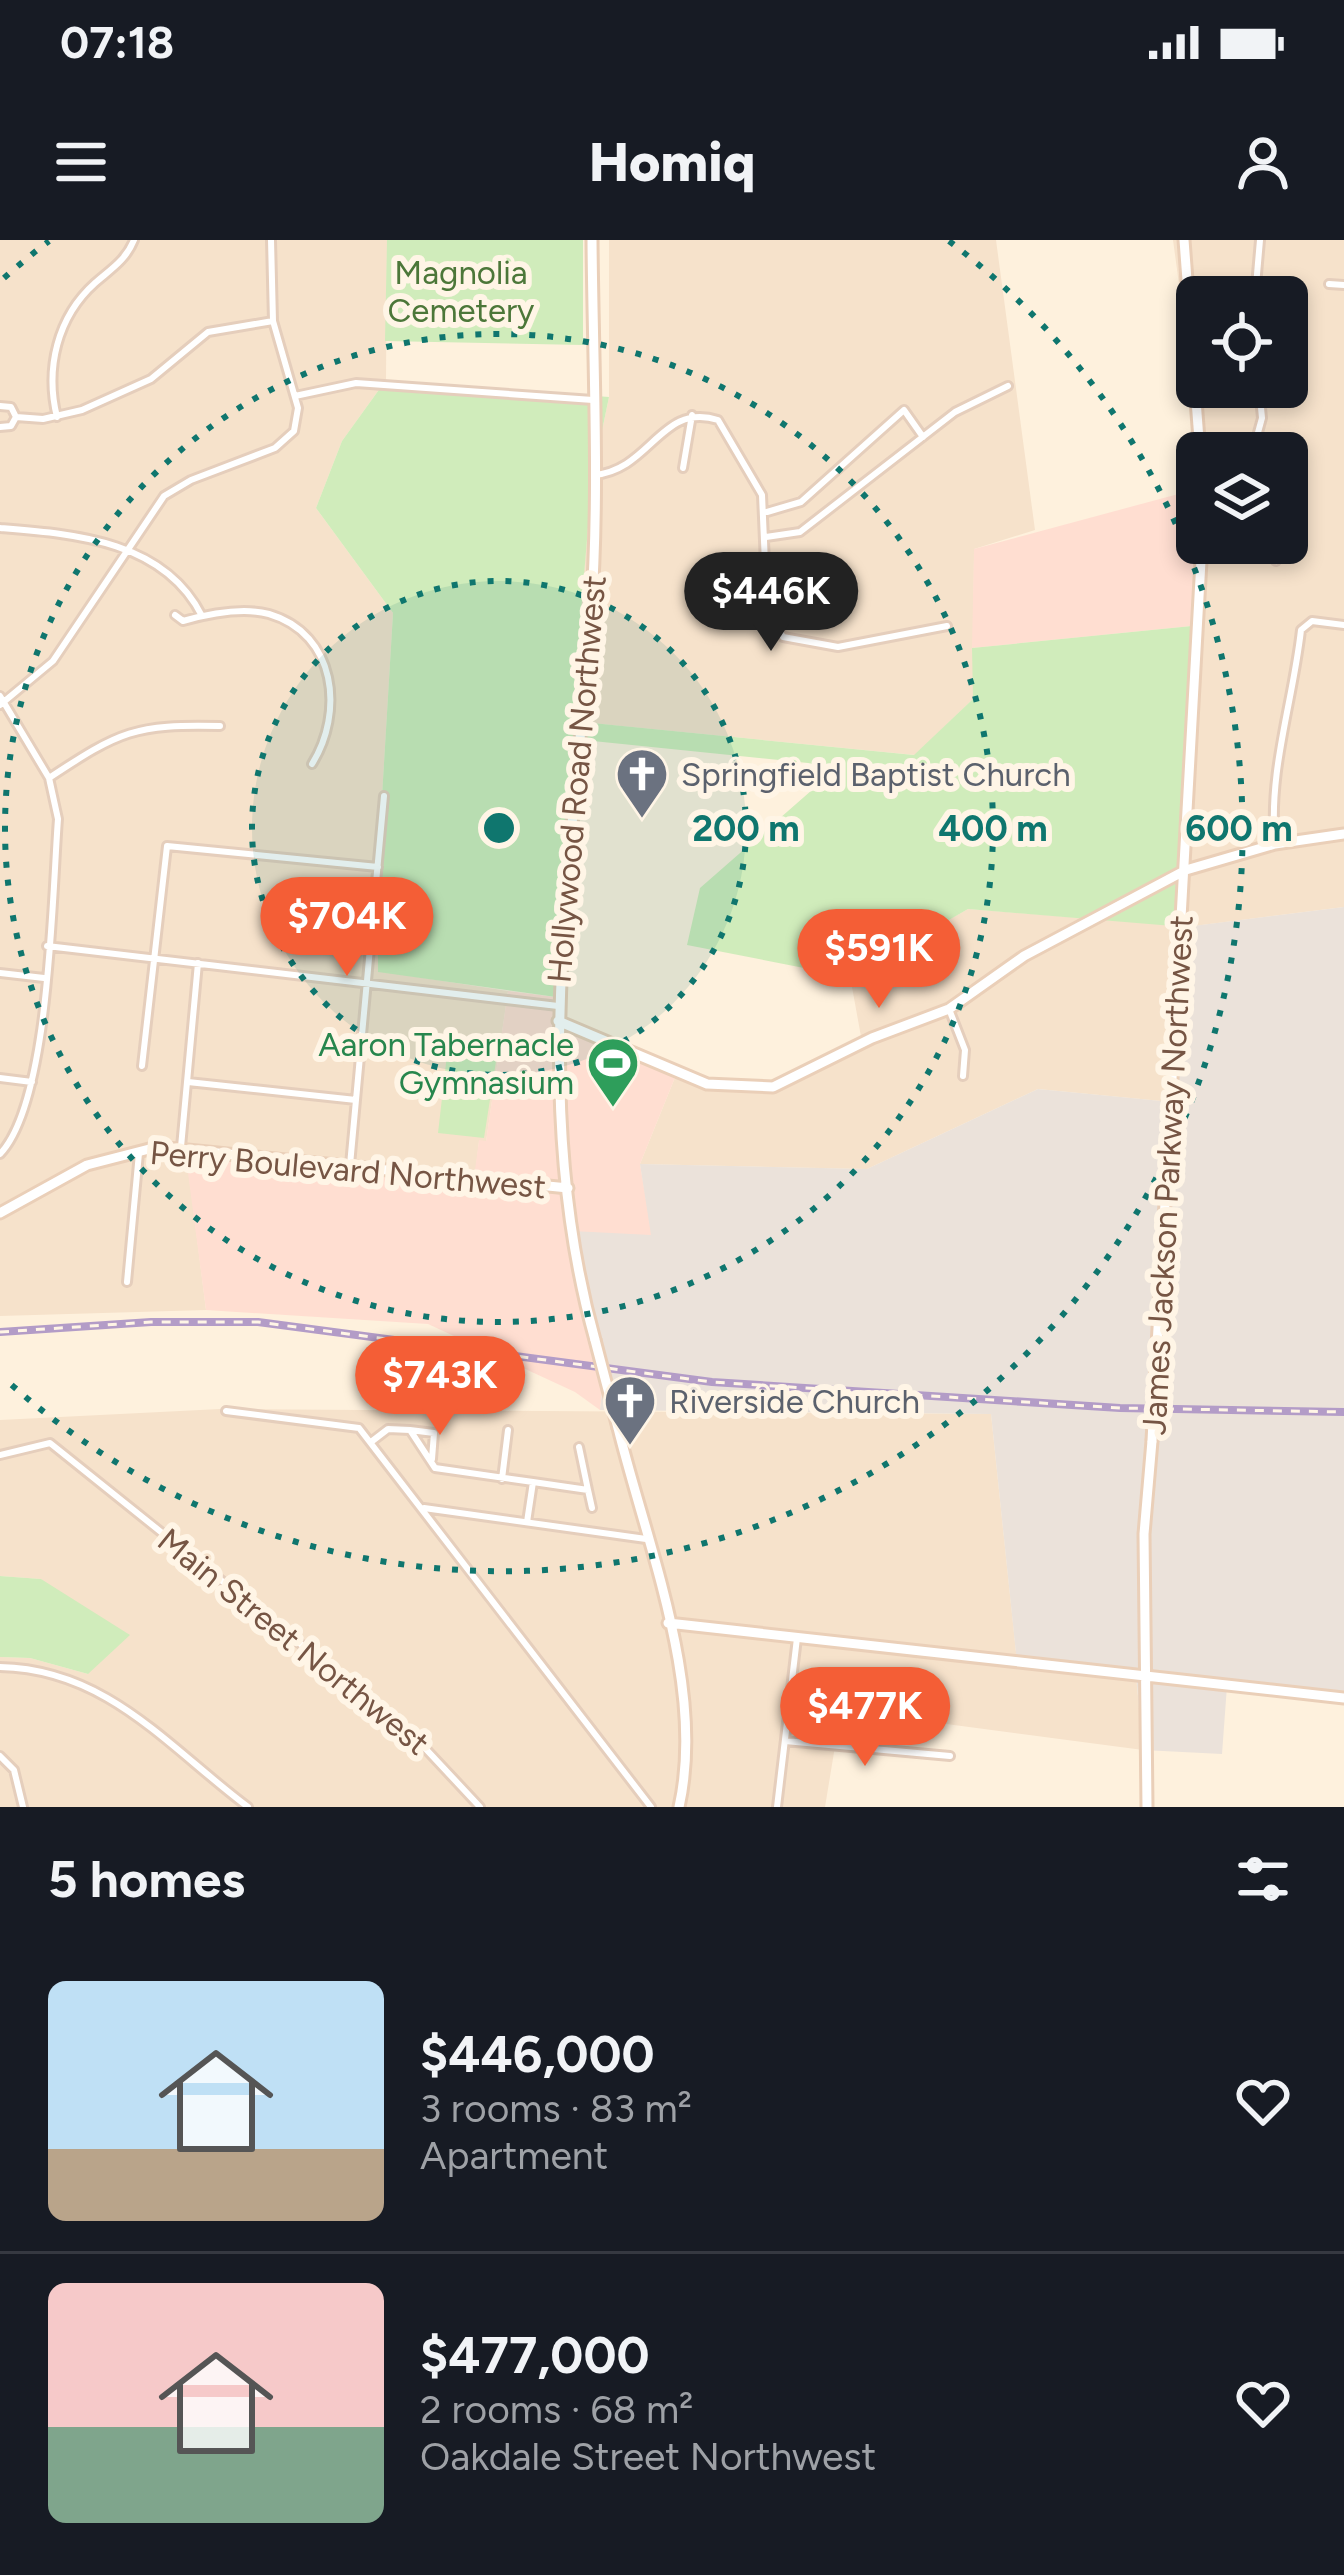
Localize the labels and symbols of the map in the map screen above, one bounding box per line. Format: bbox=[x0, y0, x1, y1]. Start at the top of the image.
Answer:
park label: Magnolia Cemetery bbox=[388, 253, 535, 330]
pin: $446K bbox=[687, 552, 855, 654]
street label: Hollywood Road Northwest bbox=[539, 574, 614, 984]
church icon: Springfield Baptist Church bbox=[614, 746, 670, 820]
place label: Springfield Baptist Church bbox=[681, 755, 1071, 794]
centre of rings bbox=[478, 807, 520, 849]
text: 200 m bbox=[692, 807, 800, 850]
text: 400 m bbox=[938, 807, 1048, 850]
text: 600 m bbox=[1185, 807, 1293, 850]
pin: $704K bbox=[263, 877, 431, 979]
pin: $591K bbox=[795, 909, 963, 1011]
street label: James Jackson Parkway Northwest bbox=[1134, 914, 1201, 1436]
place label: Aaron Tabernacle Gymnasium bbox=[318, 1025, 574, 1102]
sports icon: Aaron Tabernacle Gymnasium bbox=[585, 1035, 641, 1109]
street label: Perry Boulevard Northwest bbox=[148, 1133, 548, 1206]
pin: $743K bbox=[356, 1336, 524, 1438]
church icon: Riverside Church bbox=[602, 1373, 658, 1447]
place label: Riverside Church bbox=[669, 1382, 920, 1421]
street label: Main Street Northwest bbox=[150, 1520, 437, 1763]
pin: $477K bbox=[781, 1667, 949, 1769]

